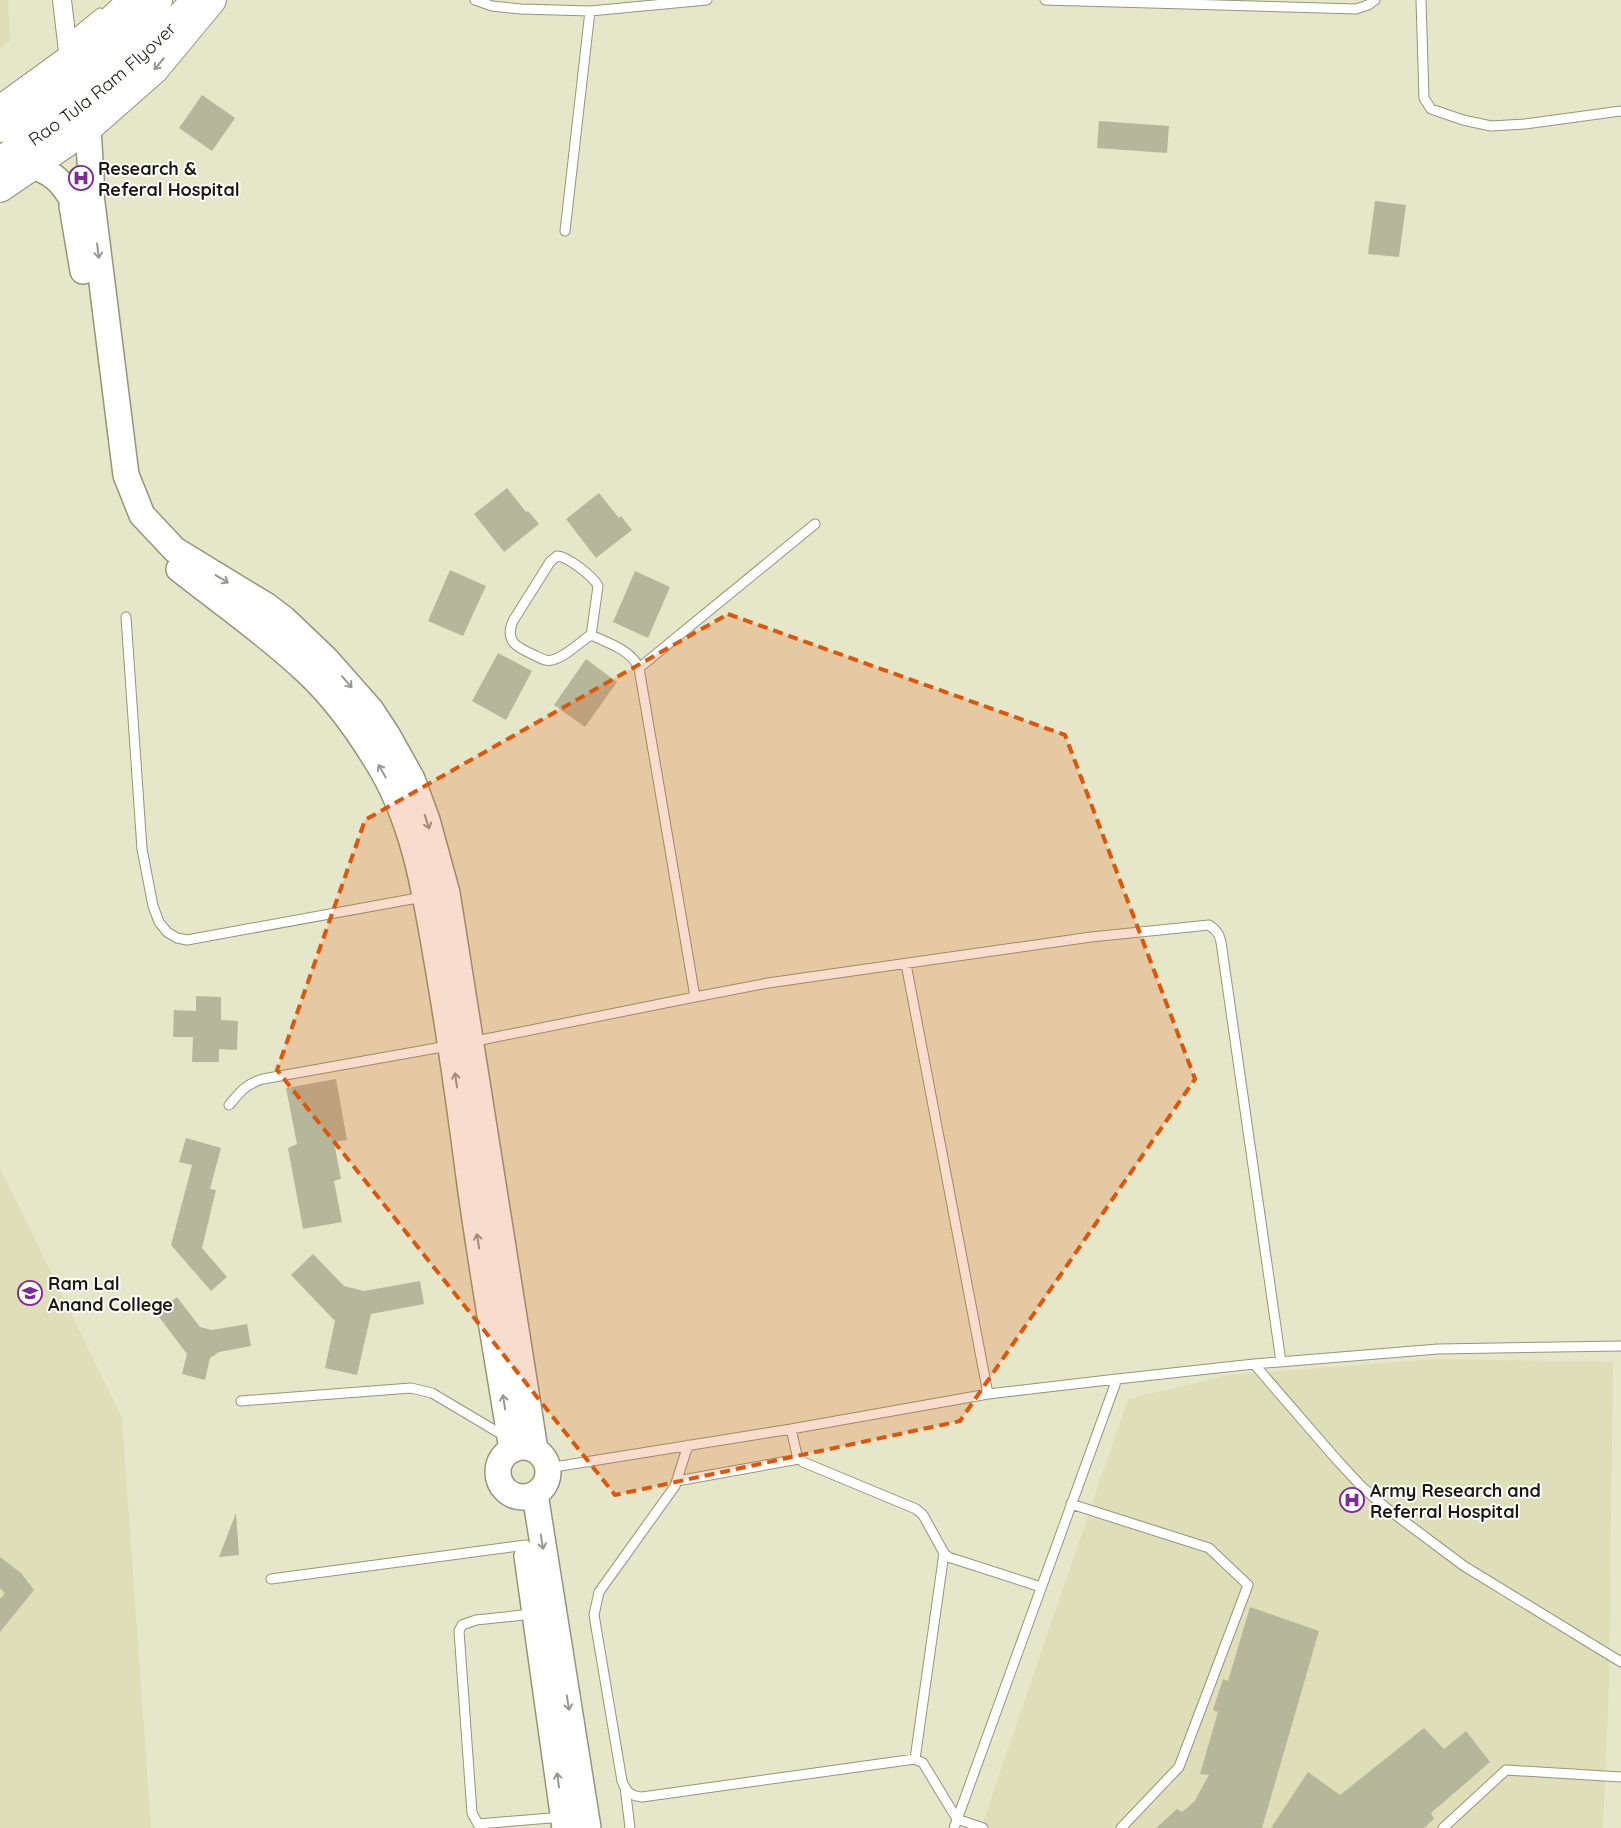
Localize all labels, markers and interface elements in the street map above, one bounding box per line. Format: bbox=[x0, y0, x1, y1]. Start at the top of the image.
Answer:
street label: Rao Tula Ram Flyover bbox=[24, 17, 180, 151]
one-way arrow bbox=[153, 58, 164, 71]
place label: Research & Referal Hospital bbox=[98, 157, 240, 201]
hospital icon: Research & Referal Hospital bbox=[68, 165, 94, 191]
one-way arrow bbox=[93, 243, 103, 259]
one-way arrow bbox=[215, 575, 229, 585]
one-way arrow bbox=[341, 676, 352, 689]
one-way arrow bbox=[377, 764, 387, 778]
one-way arrow bbox=[423, 813, 433, 829]
one-way arrow bbox=[451, 1073, 461, 1089]
one-way arrow bbox=[473, 1234, 483, 1250]
place label: Ram Lal Anand College bbox=[48, 1272, 173, 1316]
school or university icon: Ram Lal Anand College bbox=[17, 1280, 43, 1306]
one-way arrow bbox=[499, 1394, 509, 1410]
place label: Army Research and Referral Hospital bbox=[1370, 1479, 1541, 1523]
hospital icon: Army Research and Referral Hospital bbox=[1339, 1487, 1365, 1513]
one-way arrow bbox=[538, 1534, 548, 1550]
one-way arrow bbox=[563, 1694, 573, 1710]
one-way arrow bbox=[553, 1772, 563, 1788]

